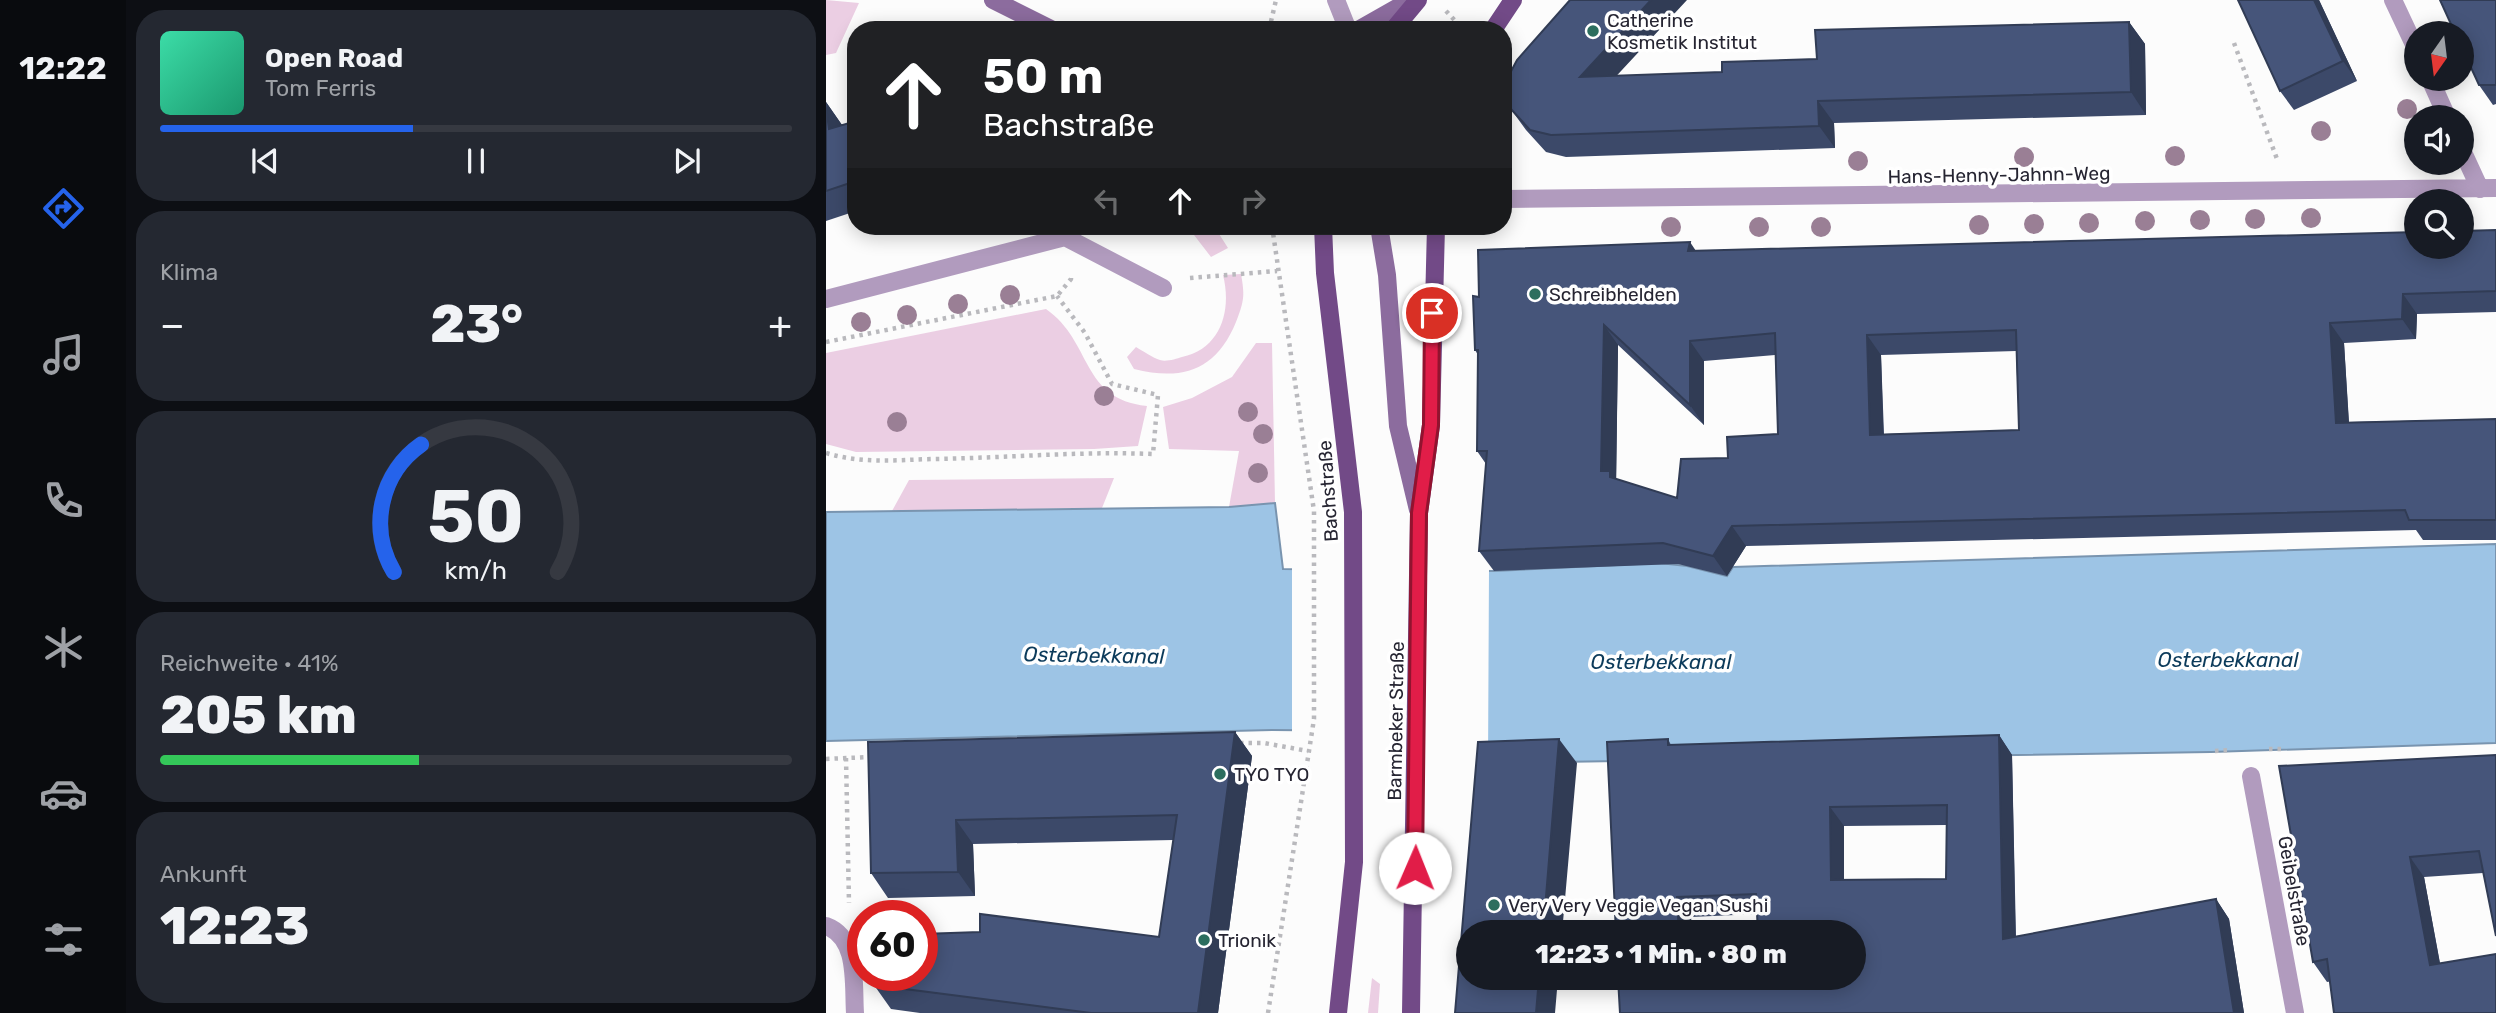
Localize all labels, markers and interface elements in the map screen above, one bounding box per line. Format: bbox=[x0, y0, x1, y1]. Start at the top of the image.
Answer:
place label: Catherine Kosmetik Institut bbox=[1607, 9, 1757, 54]
north arrow bbox=[2404, 21, 2474, 91]
map controls bbox=[2404, 21, 2474, 259]
marker: Catherine Kosmetik Institut bbox=[1585, 23, 1601, 39]
text: Open Road bbox=[265, 43, 403, 74]
text: 50 m bbox=[983, 47, 1103, 105]
text: 12:22 bbox=[19, 49, 107, 87]
icon: ahead bbox=[868, 49, 959, 140]
text: Tom Ferris bbox=[265, 74, 376, 102]
button: sound bbox=[2404, 105, 2474, 175]
text: Bachstraße bbox=[983, 106, 1154, 144]
icon: previous bbox=[246, 142, 284, 180]
icon: pause bbox=[457, 142, 495, 180]
icon: next bbox=[668, 142, 706, 180]
street label: Hans-Henny-Jahnn-Weg bbox=[1887, 162, 2111, 188]
icon: left bbox=[1088, 182, 1126, 220]
icon: ahead bbox=[1161, 182, 1199, 220]
icon: right bbox=[1234, 182, 1272, 220]
icon: directions bbox=[39, 184, 88, 233]
button: search bbox=[2404, 189, 2474, 259]
text: Klima bbox=[160, 258, 218, 286]
pin bbox=[1402, 283, 1462, 343]
place label: Schreibhelden bbox=[1549, 283, 1677, 306]
marker: Schreibhelden bbox=[1527, 286, 1543, 302]
text: 23° bbox=[430, 293, 523, 355]
icon: arrive bbox=[1413, 294, 1451, 332]
text: − bbox=[160, 302, 185, 348]
text: + bbox=[768, 302, 792, 348]
icon: music bbox=[39, 330, 88, 379]
street label: Bachstraße bbox=[1313, 439, 1343, 543]
text: 50 bbox=[428, 475, 524, 561]
icon: phone bbox=[39, 476, 88, 525]
text: km/h bbox=[445, 556, 507, 585]
icon: climate bbox=[39, 623, 88, 672]
water label: Osterbekkanal bbox=[1023, 641, 1166, 669]
street label: Barmbeker Straße bbox=[1383, 641, 1409, 801]
water label: Osterbekkanal bbox=[2157, 647, 2299, 672]
text: Reichweite · 41% bbox=[160, 649, 338, 677]
water label: Osterbekkanal bbox=[1590, 649, 1732, 674]
text: 205 km bbox=[160, 684, 357, 746]
place label: TYO TYO bbox=[1234, 763, 1309, 786]
marker: TYO TYO bbox=[1212, 766, 1228, 782]
icon: car bbox=[39, 769, 88, 818]
position arrow bbox=[1378, 831, 1452, 905]
street label: Geibelstraße bbox=[2273, 834, 2315, 948]
text: Ankunft bbox=[160, 860, 247, 888]
place label: Very Very Veggie Vegan Sushi bbox=[1508, 894, 1768, 917]
text: 12:23 bbox=[160, 895, 309, 957]
marker: Very Very Veggie Vegan Sushi bbox=[1486, 897, 1502, 913]
speed limit sign: 60 bbox=[847, 900, 938, 991]
icon: filters bbox=[39, 915, 88, 964]
place label: Trionik bbox=[1218, 929, 1276, 952]
marker: Trionik bbox=[1196, 932, 1212, 948]
text: 12:23 · 1 Min. · 80 m bbox=[1535, 939, 1787, 970]

